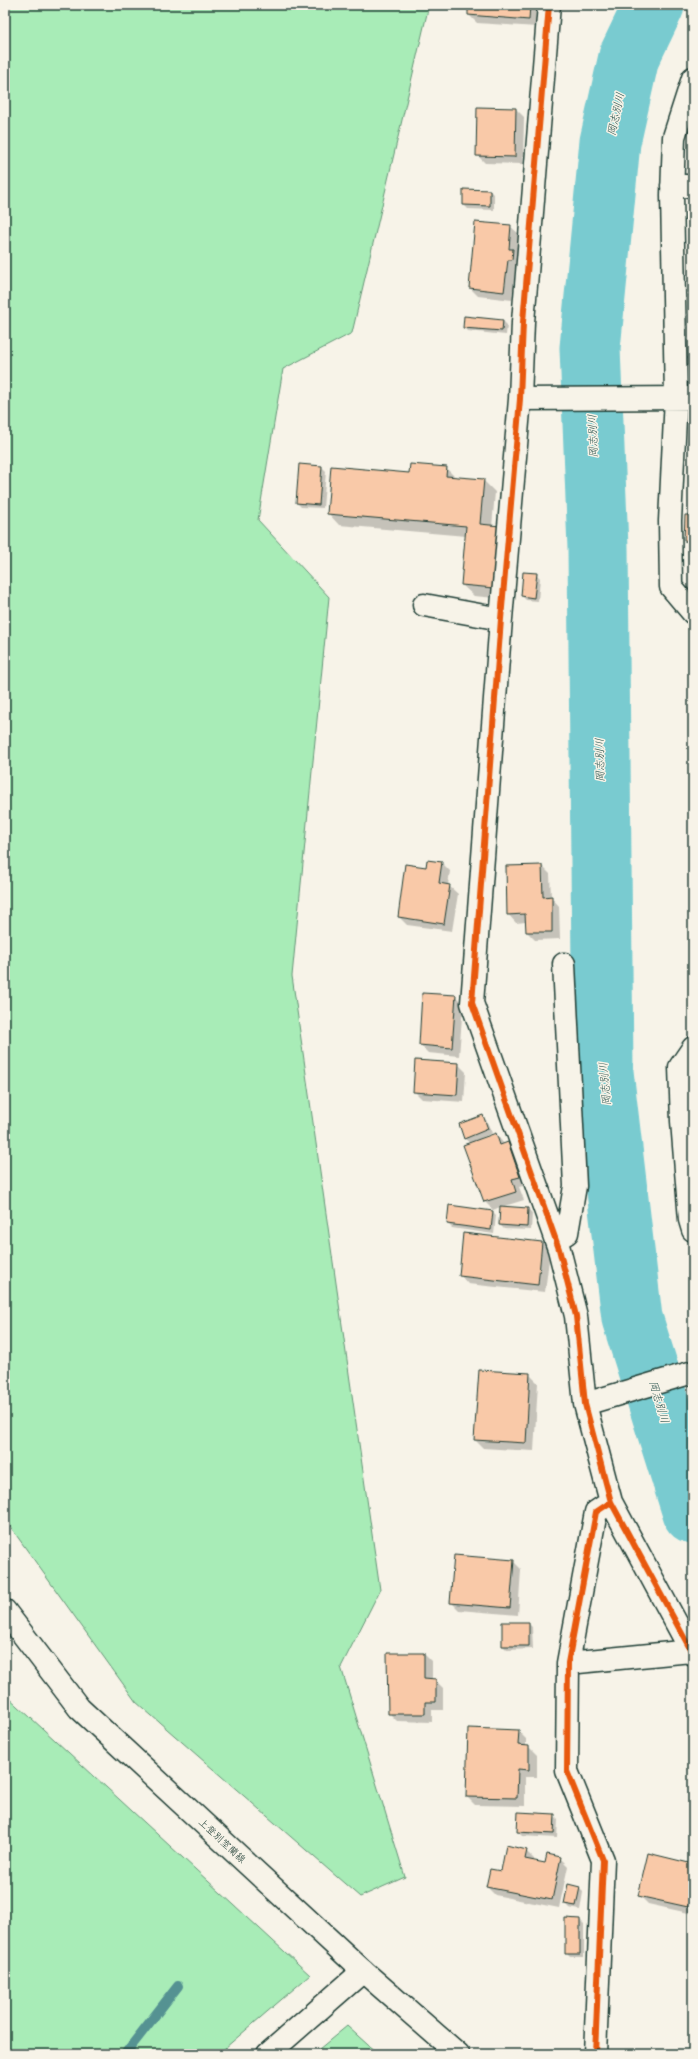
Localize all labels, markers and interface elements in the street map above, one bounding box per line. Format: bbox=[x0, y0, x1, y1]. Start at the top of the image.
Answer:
water label: 岡志別川 bbox=[605, 91, 627, 137]
water label: 岡志別川 bbox=[586, 414, 600, 458]
water label: 岡志別川 bbox=[593, 738, 607, 782]
water label: 岡志別川 bbox=[597, 1062, 613, 1106]
water label: 岡志別川 bbox=[646, 1379, 672, 1425]
street label: 上登別室蘭線 bbox=[196, 1816, 248, 1866]

